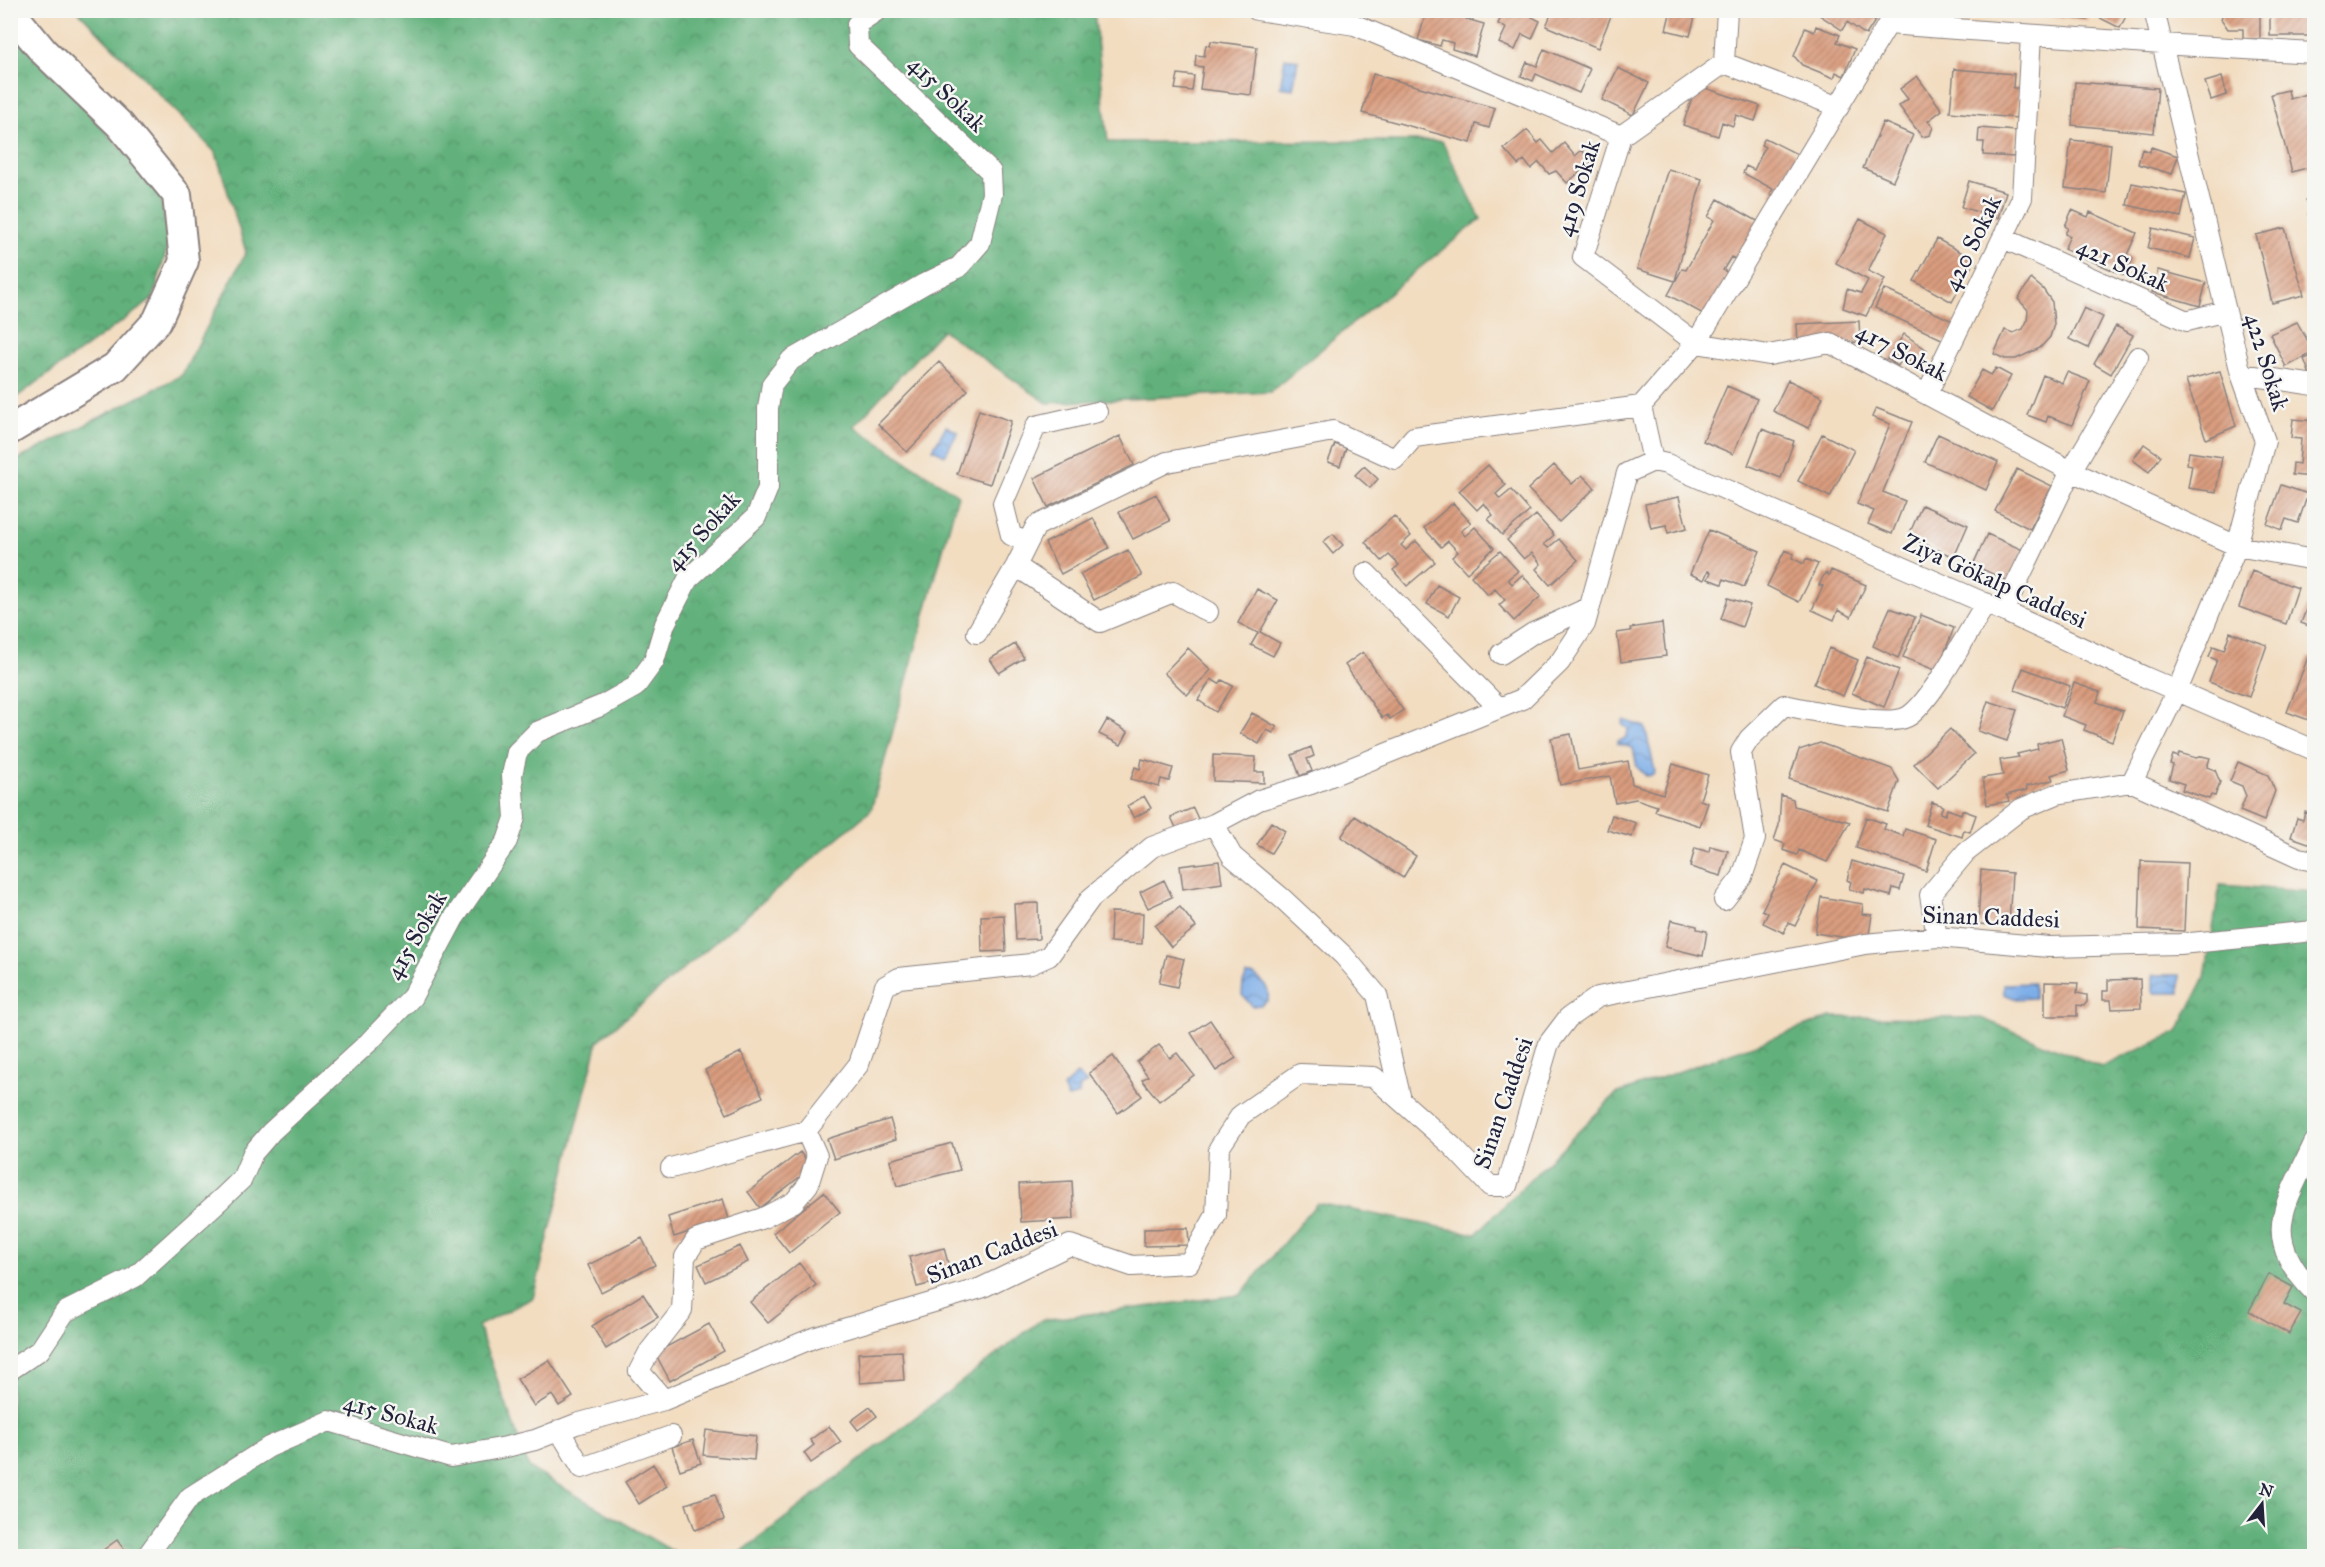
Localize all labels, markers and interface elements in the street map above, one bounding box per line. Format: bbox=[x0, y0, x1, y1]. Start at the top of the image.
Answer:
street label: 415 Sokak bbox=[902, 49, 993, 139]
street label: 419 Sokak bbox=[1549, 135, 1607, 240]
street label: 420 Sokak bbox=[1936, 189, 2008, 296]
street label: 421 Sokak bbox=[2072, 231, 2175, 299]
street label: 422 Sokak bbox=[2238, 310, 2296, 415]
street label: 417 Sokak bbox=[1851, 316, 1954, 388]
street label: 415 Sokak bbox=[659, 484, 747, 577]
street label: Ziya Gökalp Caddesi bbox=[1898, 527, 2092, 635]
street label: 415 Sokak bbox=[379, 885, 454, 985]
street label: Sinan Caddesi bbox=[1922, 900, 2061, 934]
street label: Sinan Caddesi bbox=[1466, 1033, 1540, 1173]
street label: Sinan Caddesi bbox=[922, 1213, 1062, 1291]
street label: 415 Sokak bbox=[340, 1387, 443, 1441]
north arrow bbox=[2232, 1474, 2292, 1534]
text: N bbox=[2257, 1479, 2276, 1501]

